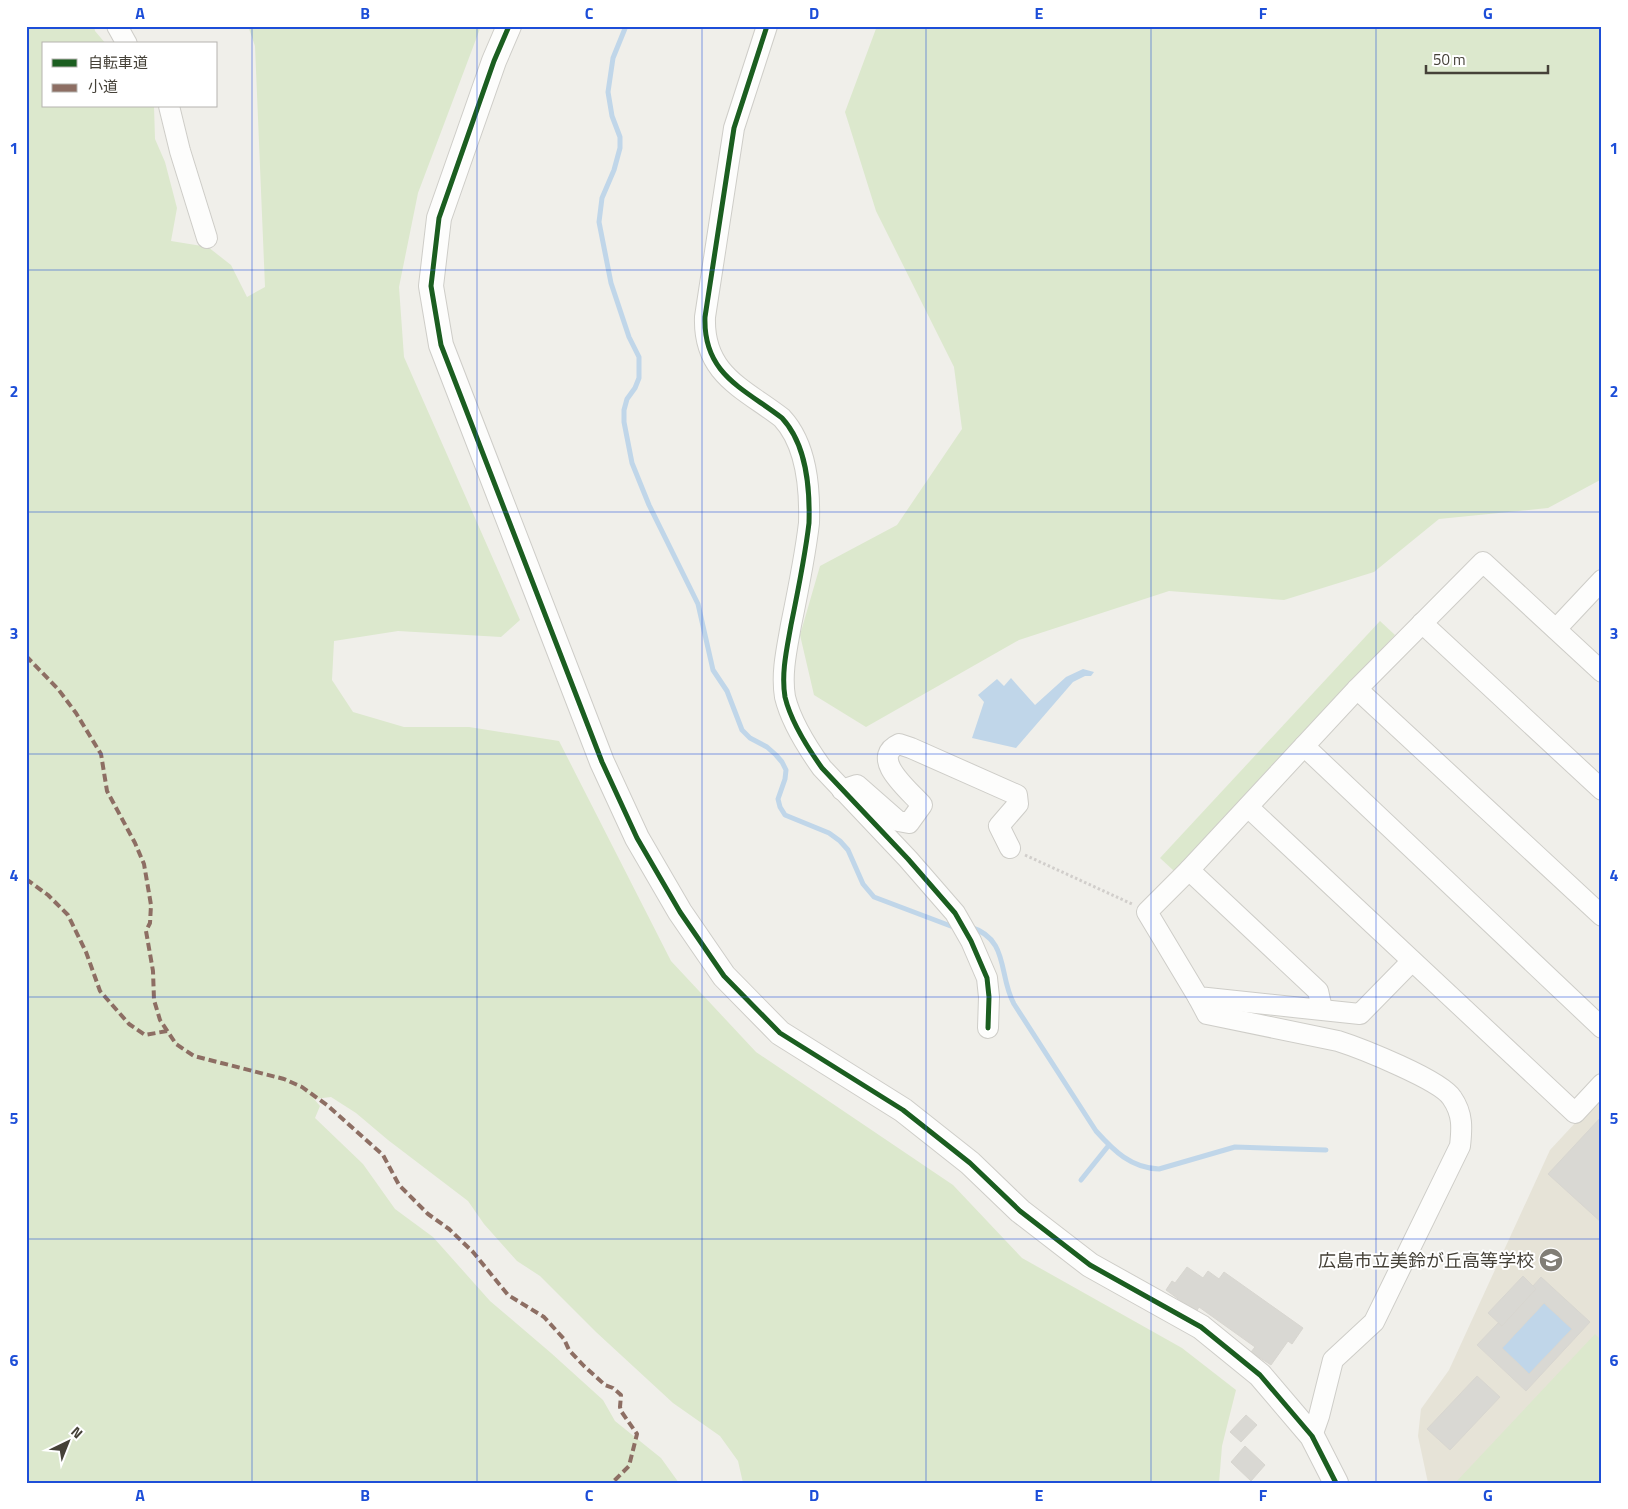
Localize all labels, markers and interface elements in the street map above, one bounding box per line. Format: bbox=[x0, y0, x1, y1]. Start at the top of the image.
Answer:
text: A bbox=[135, 1, 145, 25]
text: B bbox=[360, 1, 370, 25]
text: C bbox=[585, 1, 594, 25]
text: D bbox=[809, 1, 819, 25]
text: E bbox=[1035, 1, 1044, 25]
text: F bbox=[1259, 1, 1268, 25]
text: G bbox=[1483, 1, 1493, 25]
legend bbox=[42, 42, 218, 108]
scale bar bbox=[1426, 42, 1548, 74]
text: 50 m bbox=[1433, 48, 1466, 71]
text: 自転車道 bbox=[88, 51, 148, 74]
text: 小道 bbox=[88, 75, 118, 98]
text: 1 bbox=[10, 136, 18, 160]
text: 1 bbox=[1610, 136, 1618, 160]
text: 2 bbox=[10, 379, 18, 403]
text: 2 bbox=[1610, 379, 1618, 403]
text: 3 bbox=[10, 621, 18, 645]
text: 3 bbox=[1610, 621, 1618, 645]
text: 4 bbox=[10, 863, 19, 887]
text: 4 bbox=[1610, 863, 1619, 887]
text: 5 bbox=[10, 1106, 19, 1130]
text: 5 bbox=[1610, 1106, 1619, 1130]
place label: 広島市立美鈴が丘高等学校 bbox=[1318, 1247, 1534, 1274]
school or university icon: 広島市立美鈴が丘高等学校 bbox=[1538, 1247, 1564, 1273]
text: 6 bbox=[10, 1348, 19, 1372]
text: 6 bbox=[1610, 1348, 1619, 1372]
north arrow bbox=[42, 1416, 92, 1466]
text: N bbox=[66, 1421, 88, 1443]
text: A bbox=[135, 1483, 145, 1507]
text: B bbox=[360, 1483, 370, 1507]
text: C bbox=[585, 1483, 594, 1507]
text: D bbox=[809, 1483, 819, 1507]
text: E bbox=[1035, 1483, 1044, 1507]
text: F bbox=[1259, 1483, 1268, 1507]
text: G bbox=[1483, 1483, 1493, 1507]

